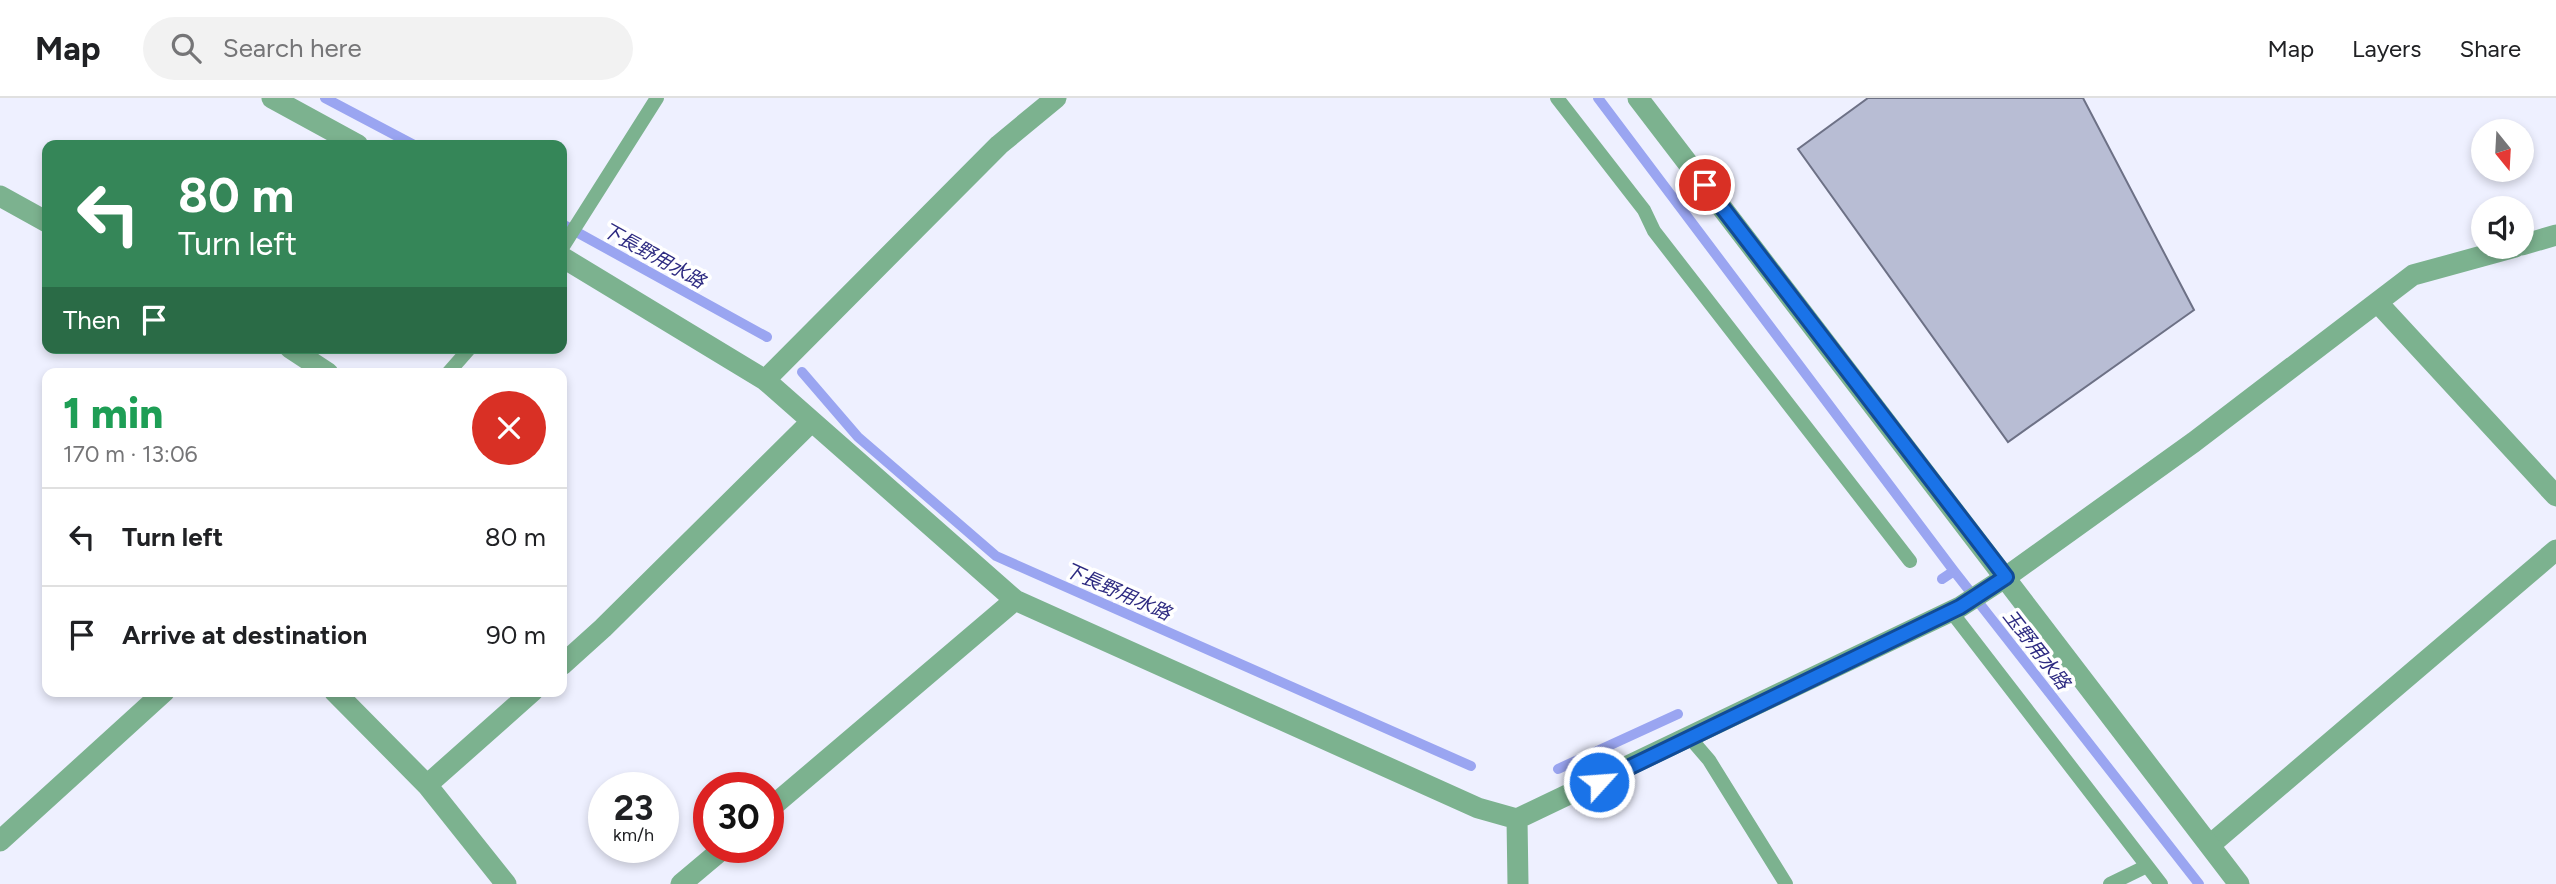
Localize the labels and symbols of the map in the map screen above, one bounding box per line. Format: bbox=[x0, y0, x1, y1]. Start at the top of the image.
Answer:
north arrow bbox=[2471, 119, 2534, 182]
pin bbox=[1675, 155, 1735, 215]
water label: 下長野用水路 bbox=[598, 218, 711, 294]
water label: 下長野用水路 bbox=[1061, 558, 1176, 626]
water label: 玉野用水路 bbox=[1998, 605, 2076, 695]
position arrow bbox=[1562, 745, 1636, 819]
speed limit sign: 30 bbox=[693, 772, 784, 863]

